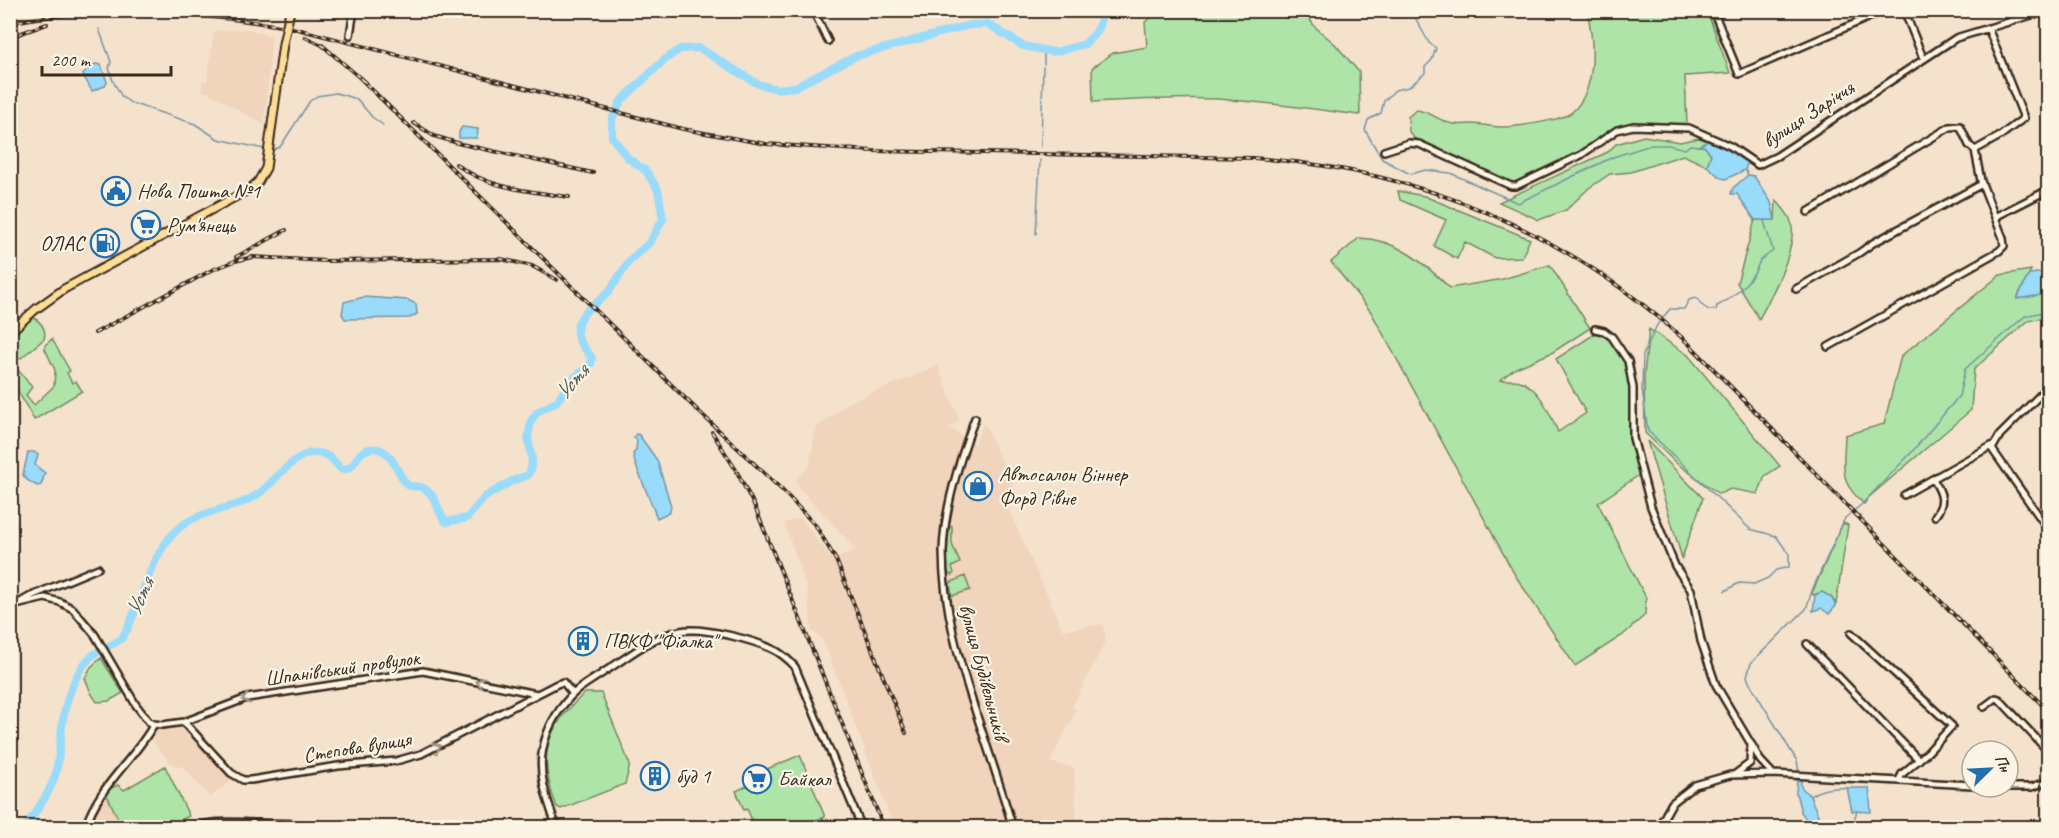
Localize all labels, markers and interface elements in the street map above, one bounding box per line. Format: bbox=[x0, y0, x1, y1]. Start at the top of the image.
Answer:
scale bar bbox=[42, 39, 171, 77]
text: 200 m bbox=[51, 49, 92, 71]
street label: вулиця Заріччя bbox=[1757, 74, 1860, 153]
public building icon: Нова Пошта №1 bbox=[100, 175, 132, 207]
place label: Нова Пошта №1 bbox=[137, 178, 262, 204]
supermarket icon: Рум'янець bbox=[130, 209, 162, 241]
place label: Рум'янець bbox=[167, 212, 237, 238]
fuel station icon: ОЛАС bbox=[89, 227, 121, 259]
place label: ОЛАС bbox=[40, 230, 87, 256]
water label: Устя bbox=[549, 356, 597, 406]
place label: Автосалон Віннер Форд Рівне bbox=[999, 461, 1129, 511]
shop icon: Автосалон Віннер Форд Рівне bbox=[962, 470, 994, 502]
water label: Устя bbox=[119, 571, 162, 621]
street label: вулиця Будівельників bbox=[953, 601, 1016, 747]
building icon: ПВКФ "Фіалка" bbox=[567, 625, 599, 657]
place label: ПВКФ "Фіалка" bbox=[604, 628, 721, 654]
street label: Шпанівський провулок bbox=[263, 644, 423, 692]
one-way arrow bbox=[475, 677, 486, 689]
one-way arrow bbox=[242, 692, 252, 705]
street label: Степова вулиця bbox=[301, 725, 414, 768]
north arrow bbox=[1960, 739, 2020, 799]
one-way arrow bbox=[430, 742, 441, 754]
text: Пн bbox=[1990, 752, 2016, 776]
building icon: буд 1 bbox=[639, 760, 671, 792]
place label: буд 1 bbox=[676, 763, 712, 789]
supermarket icon: Байкал bbox=[741, 763, 773, 795]
place label: Байкал bbox=[778, 766, 832, 792]

